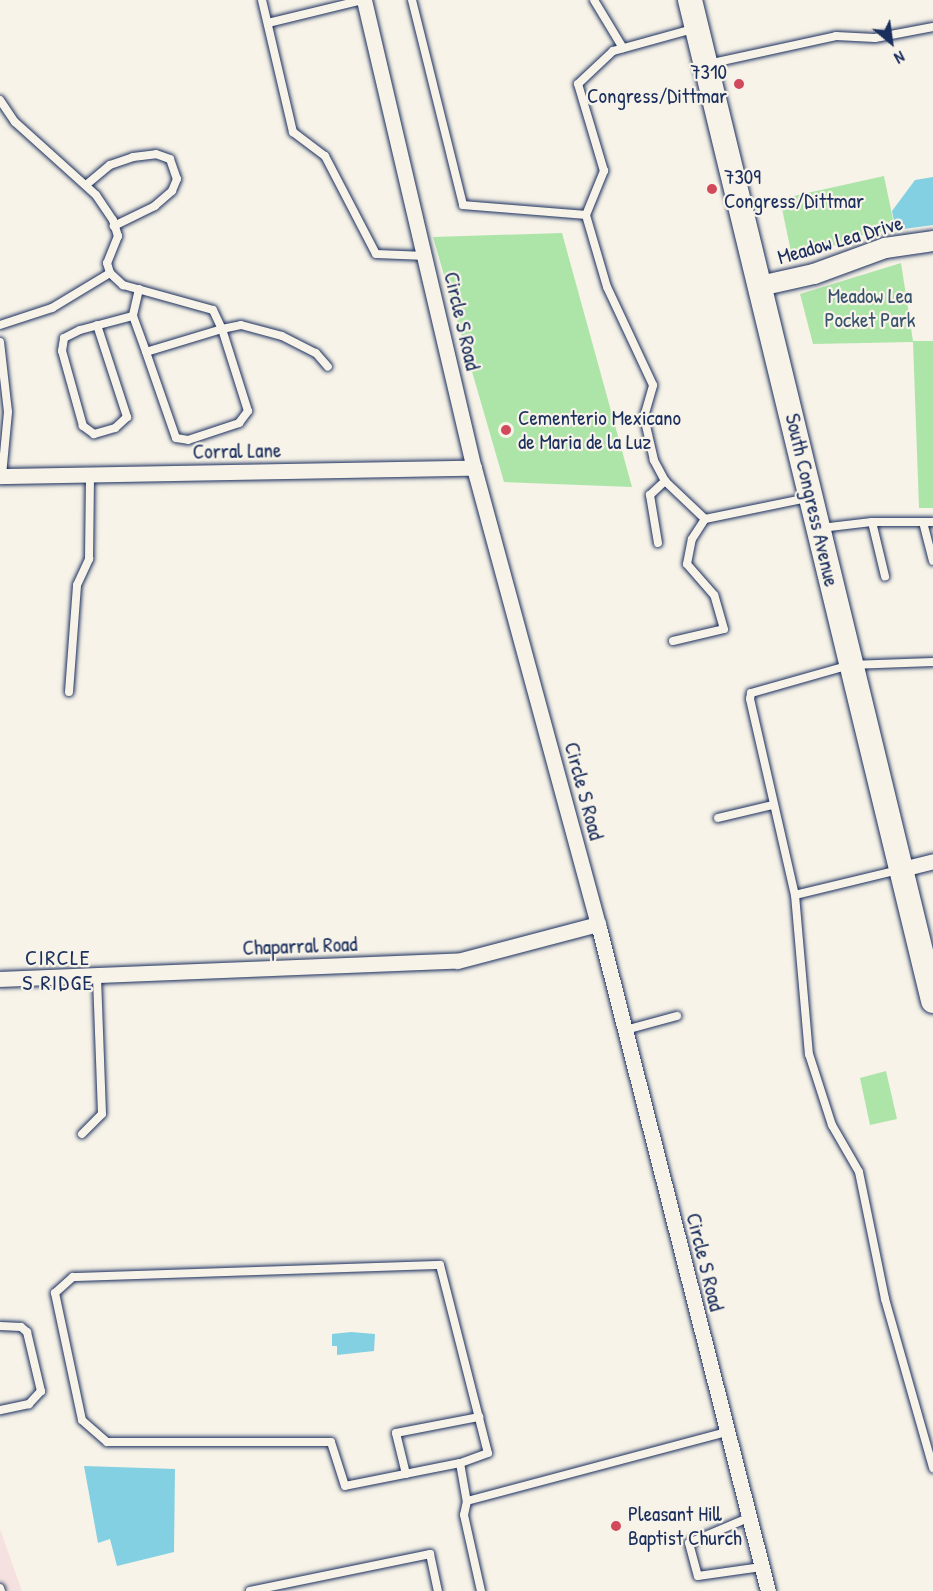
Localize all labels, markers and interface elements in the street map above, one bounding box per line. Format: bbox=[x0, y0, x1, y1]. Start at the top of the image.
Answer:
north arrow bbox=[861, 12, 921, 72]
text: N bbox=[891, 46, 909, 69]
place label: 7310 Congress/Dittmar bbox=[587, 59, 727, 109]
marker: 7310 Congress/Dittmar bbox=[732, 77, 746, 91]
place label: 7309 Congress/Dittmar bbox=[724, 164, 864, 214]
marker: 7309 Congress/Dittmar bbox=[705, 182, 719, 196]
street label: Meadow Lea Drive bbox=[775, 210, 905, 270]
street label: Circle S Road bbox=[438, 269, 486, 373]
park label: Meadow Lea Pocket Park bbox=[825, 283, 915, 333]
place label: Cementerio Mexicano de Maria de la Luz bbox=[518, 405, 681, 455]
street label: South Congress Avenue bbox=[780, 411, 844, 589]
marker: Cementerio Mexicano de Maria de la Luz bbox=[499, 423, 513, 437]
street label: Corral Lane bbox=[192, 438, 282, 464]
street label: Circle S Road bbox=[559, 739, 609, 843]
street label: Chaparral Road bbox=[242, 931, 358, 961]
district label: CIRCLE S RIDGE bbox=[22, 944, 94, 996]
street label: Circle S Road bbox=[681, 1210, 729, 1314]
place label: Pleasant Hill Baptist Church bbox=[628, 1501, 742, 1551]
marker: Pleasant Hill Baptist Church bbox=[609, 1519, 623, 1533]

